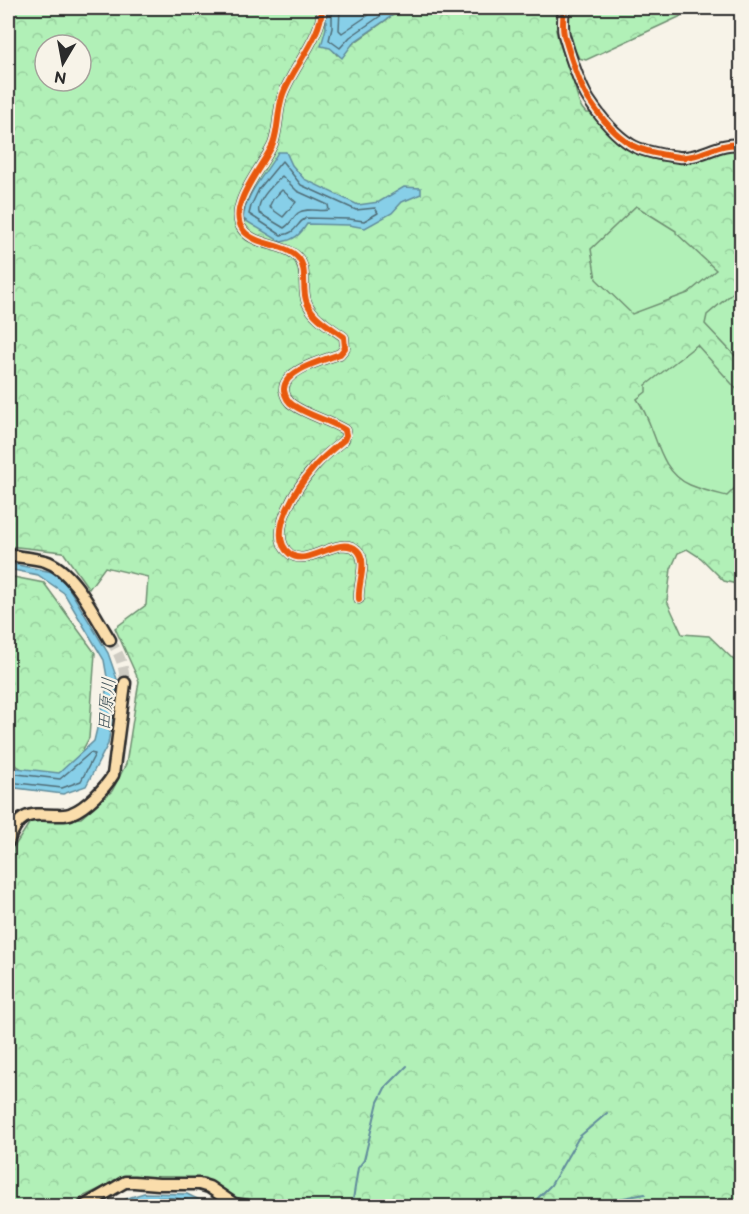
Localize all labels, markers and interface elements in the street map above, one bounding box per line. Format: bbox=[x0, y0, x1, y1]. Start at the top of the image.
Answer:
north arrow bbox=[33, 33, 93, 93]
text: N bbox=[53, 66, 68, 87]
water label: 田原川 bbox=[93, 676, 120, 732]

